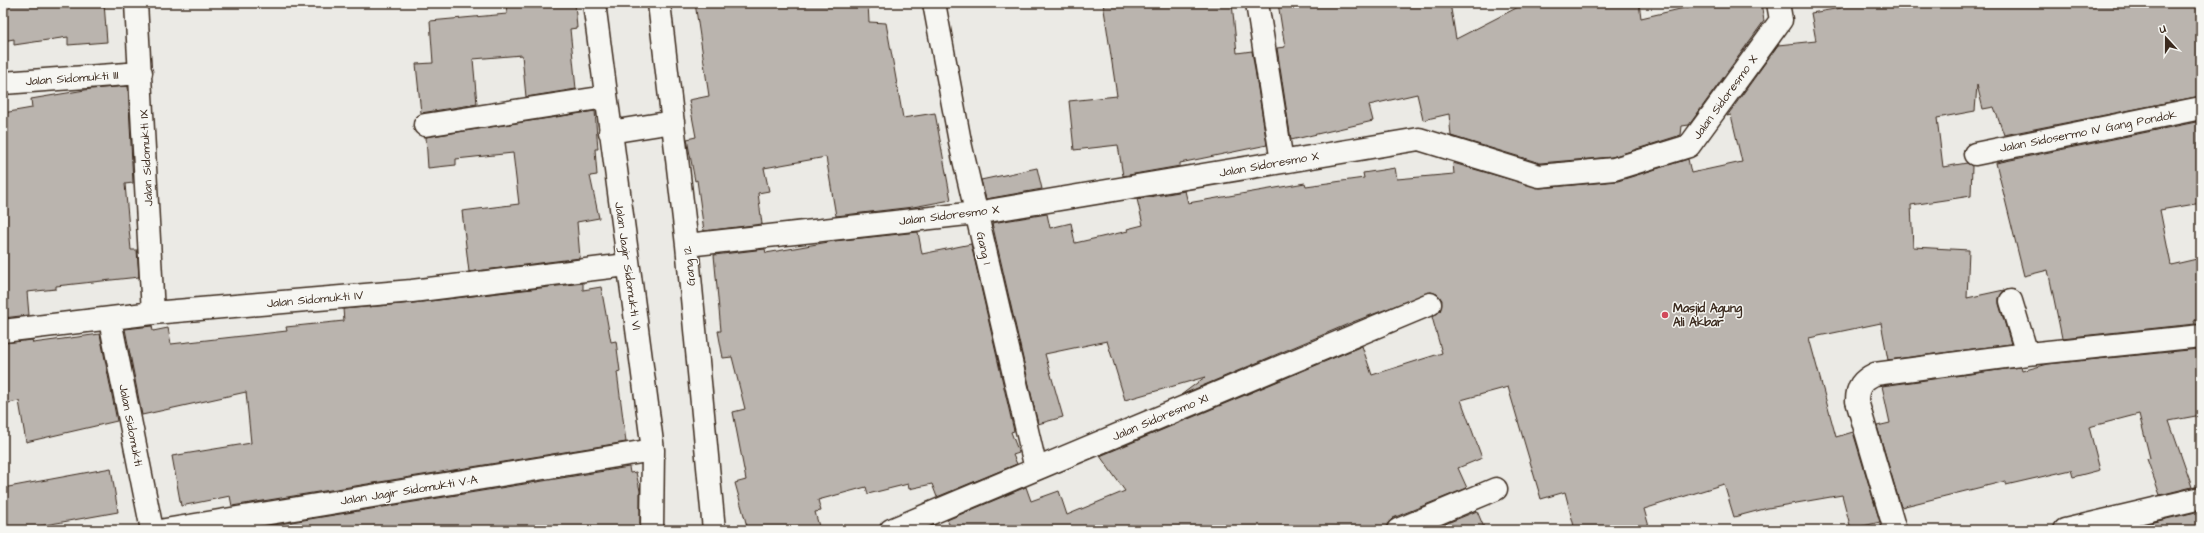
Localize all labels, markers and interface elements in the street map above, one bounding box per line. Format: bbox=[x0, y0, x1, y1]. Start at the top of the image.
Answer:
north arrow bbox=[2146, 18, 2186, 58]
text: U bbox=[2156, 21, 2168, 38]
street label: Jalan Sidoresmo X bbox=[1689, 51, 1762, 143]
street label: Jalan Sidomukti III bbox=[25, 67, 119, 90]
street label: Jalan Sidosermo IV Gang Pondok bbox=[1998, 106, 2179, 158]
street label: Jalan Sidomukti IX bbox=[135, 109, 158, 207]
street label: Jalan Sidoresmo X bbox=[1218, 147, 1320, 182]
street label: Jalan Jagir Sidomukti VI bbox=[609, 201, 645, 332]
street label: Jalan Sidoresmo X bbox=[898, 201, 1000, 230]
street label: Gang 1 bbox=[971, 230, 996, 267]
street label: Gang 12 bbox=[679, 245, 701, 287]
street label: Jalan Sidomukti IV bbox=[266, 287, 365, 312]
place label: Masjid Agung Ali Akbar bbox=[1673, 300, 1743, 331]
marker: Masjid Agung Ali Akbar bbox=[1660, 310, 1670, 320]
street label: Jalan Sidomukti bbox=[114, 383, 147, 468]
street label: Jalan Sidoresmo XI bbox=[1110, 389, 1211, 445]
street label: Jalan Jagir Sidomukti V-A bbox=[339, 471, 479, 511]

